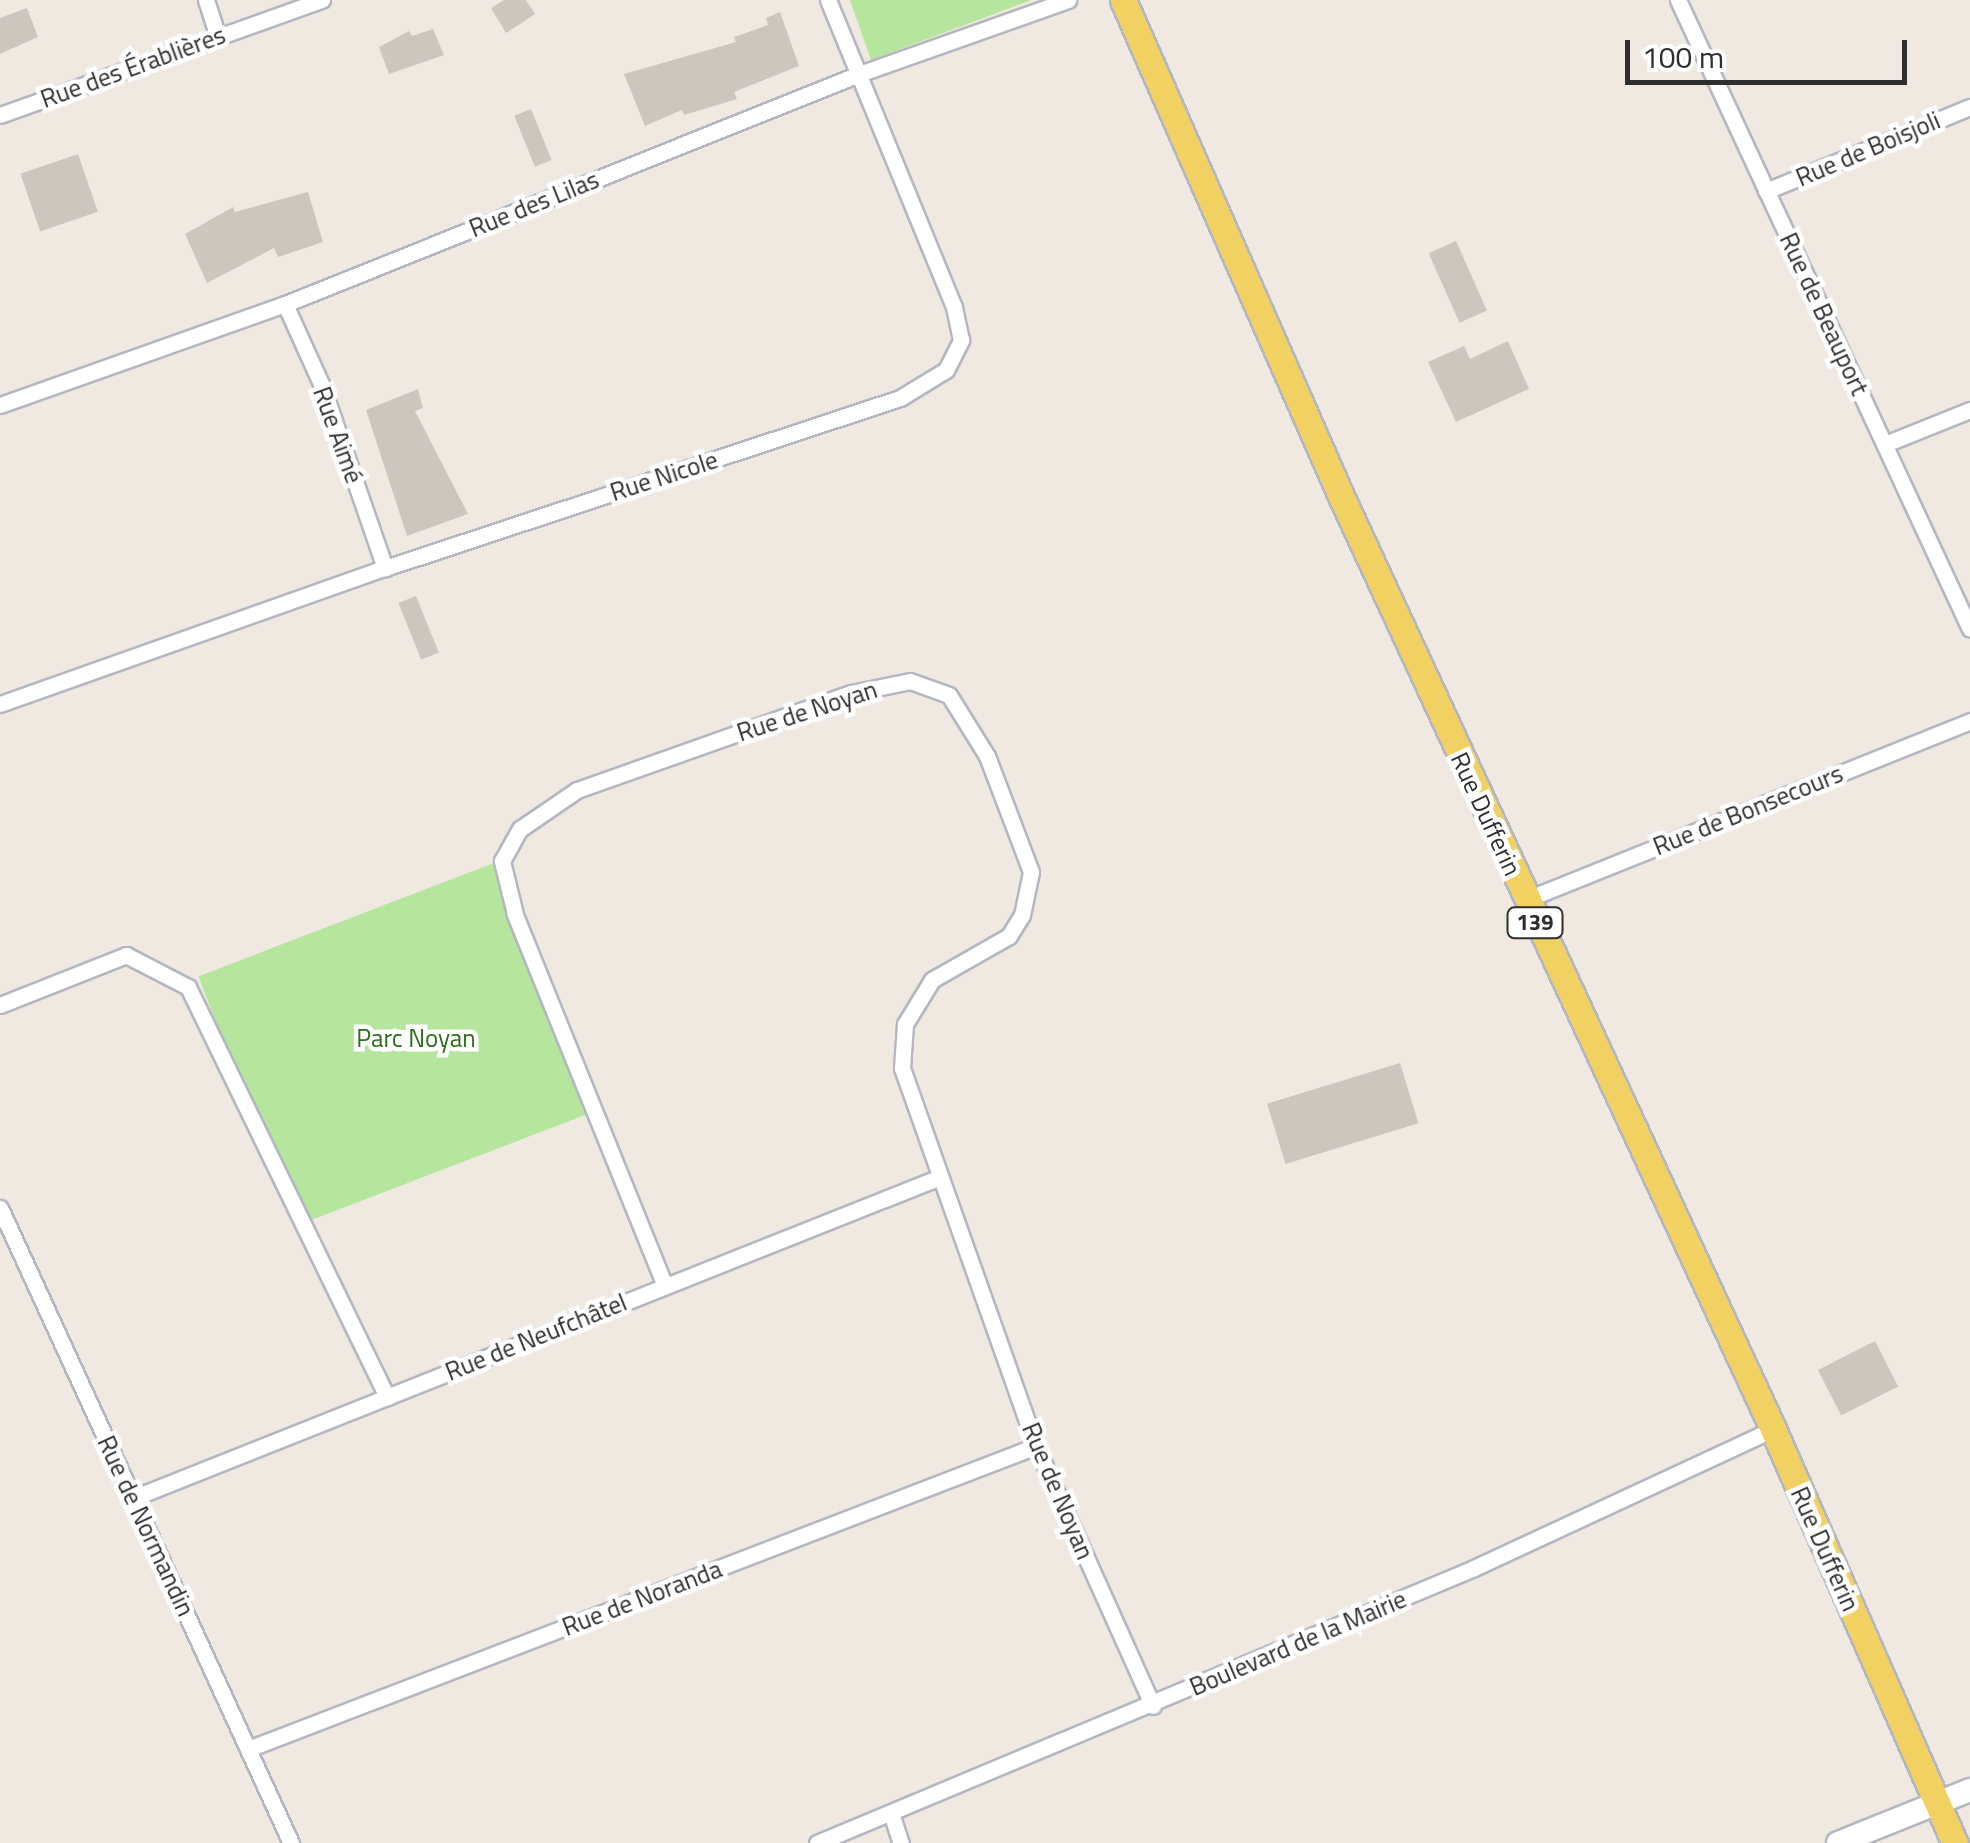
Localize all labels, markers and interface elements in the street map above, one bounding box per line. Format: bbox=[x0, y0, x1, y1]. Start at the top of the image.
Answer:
street label: Rue des Érablières bbox=[37, 20, 229, 114]
scale bar bbox=[1630, 20, 1912, 82]
text: 100 m bbox=[1642, 34, 1724, 80]
street label: Rue de Boisjoli bbox=[1791, 105, 1945, 193]
street label: Rue des Lilas bbox=[465, 164, 603, 244]
street label: Rue de Beauport bbox=[1773, 228, 1875, 400]
street label: Rue Aimé bbox=[307, 383, 369, 487]
street label: Rue Nicole bbox=[606, 445, 722, 507]
street label: Rue de Noyan bbox=[733, 674, 881, 748]
street label: Rue Dufferin bbox=[1444, 748, 1528, 880]
street label: Rue de Bonsecours bbox=[1649, 758, 1847, 862]
road number: 139 bbox=[1505, 906, 1565, 940]
park label: Parc Noyan bbox=[356, 1023, 476, 1053]
street label: Rue de Neufchâtel bbox=[441, 1287, 631, 1387]
street label: Rue de Noyan bbox=[1016, 1418, 1100, 1564]
street label: Rue de Normandin bbox=[91, 1431, 201, 1621]
street label: Rue Dufferin bbox=[1784, 1482, 1866, 1616]
street label: Rue de Noranda bbox=[558, 1554, 726, 1642]
street label: Boulevard de la Mairie bbox=[1185, 1584, 1411, 1702]

